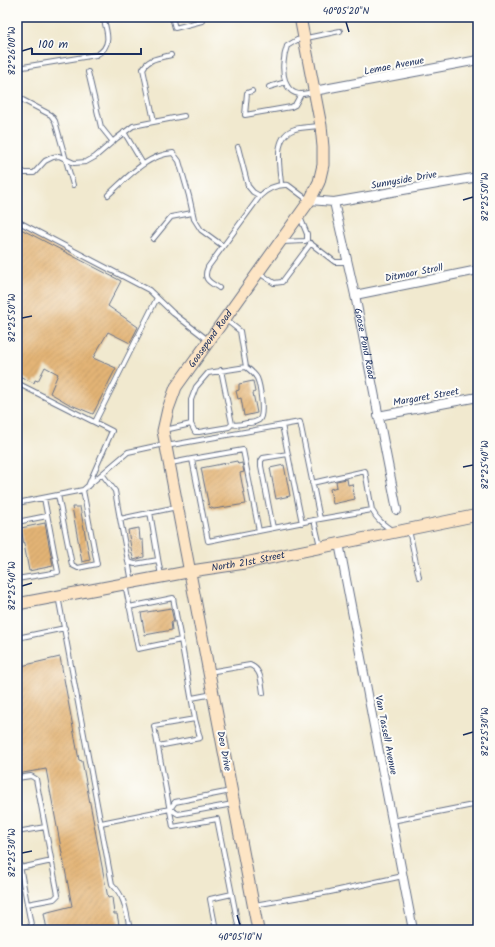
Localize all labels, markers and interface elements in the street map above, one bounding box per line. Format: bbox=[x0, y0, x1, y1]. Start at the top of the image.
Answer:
text: 40°05'20"N bbox=[323, 3, 370, 19]
text: 82°26'00"W bbox=[4, 26, 20, 76]
scale bar bbox=[32, 30, 141, 56]
text: 100 m bbox=[38, 35, 69, 54]
street label: Lemae Avenue bbox=[363, 52, 426, 80]
street label: Sunnyside Drive bbox=[370, 166, 439, 194]
text: 82°25'50"W bbox=[477, 172, 493, 222]
street label: Ditmoor Stroll bbox=[384, 259, 445, 286]
text: 82°25'50"W bbox=[4, 293, 20, 343]
street label: Goosepond Road bbox=[184, 306, 237, 371]
street label: Goose Pond Road bbox=[350, 307, 379, 382]
street label: Margaret Street bbox=[392, 383, 460, 411]
text: 82°25'40"W bbox=[477, 440, 493, 490]
street label: North 21st Street bbox=[210, 547, 286, 576]
text: 82°25'40"W bbox=[4, 561, 20, 611]
street label: Van Tassell Avenue bbox=[370, 694, 402, 777]
text: 82°25'30"W bbox=[477, 707, 493, 757]
street label: Deo Drive bbox=[212, 730, 236, 773]
text: 82°25'30"W bbox=[4, 828, 20, 878]
text: 40°05'10"N bbox=[218, 929, 262, 945]

